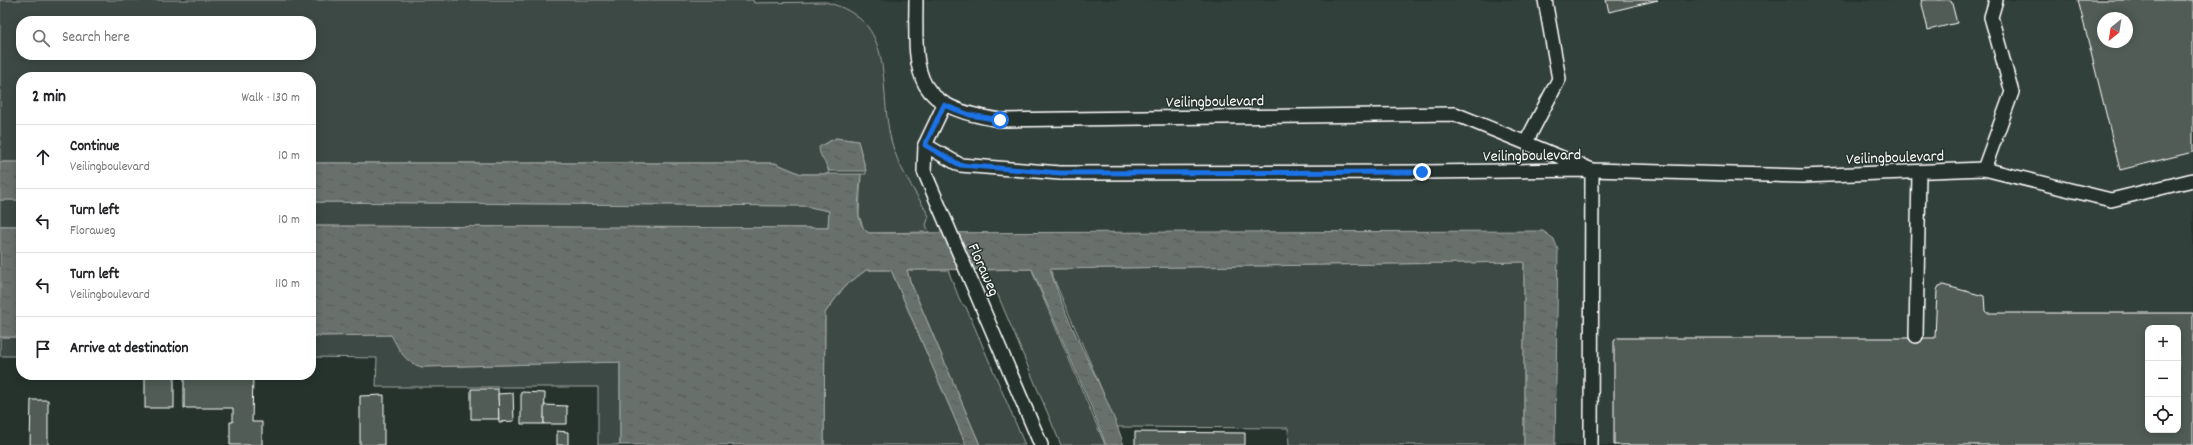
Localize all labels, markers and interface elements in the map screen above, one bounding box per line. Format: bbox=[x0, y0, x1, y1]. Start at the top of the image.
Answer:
north arrow bbox=[2097, 12, 2133, 48]
search box bbox=[16, 16, 316, 60]
icon: search bbox=[30, 27, 52, 49]
text: Search here bbox=[62, 27, 130, 49]
text: 2 min bbox=[32, 86, 66, 110]
text: Walk · 130 m bbox=[241, 89, 300, 108]
street label: Veilingboulevard bbox=[1166, 90, 1264, 115]
route start bbox=[991, 111, 1009, 129]
text: Continue bbox=[70, 136, 119, 158]
street label: Veilingboulevard bbox=[1483, 144, 1581, 169]
street label: Veilingboulevard bbox=[1846, 145, 1945, 172]
icon: ahead bbox=[32, 146, 54, 168]
text: 10 m bbox=[278, 147, 300, 166]
text: Veilingboulevard bbox=[70, 158, 150, 177]
route end bbox=[1413, 163, 1431, 181]
text: Turn left bbox=[70, 200, 119, 222]
icon: left bbox=[32, 210, 54, 232]
text: 10 m bbox=[278, 211, 300, 230]
text: Floraweg bbox=[70, 222, 115, 241]
street label: Floraweg bbox=[961, 240, 1005, 300]
text: Turn left bbox=[70, 264, 119, 286]
icon: left bbox=[32, 274, 54, 296]
text: 110 m bbox=[275, 275, 300, 294]
text: Veilingboulevard bbox=[70, 286, 150, 305]
map controls bbox=[2145, 325, 2181, 433]
button: + bbox=[2145, 325, 2181, 361]
icon: arrive bbox=[32, 338, 54, 360]
text: Arrive at destination bbox=[70, 338, 188, 360]
button: − bbox=[2145, 361, 2181, 397]
button: locate bbox=[2145, 397, 2181, 433]

